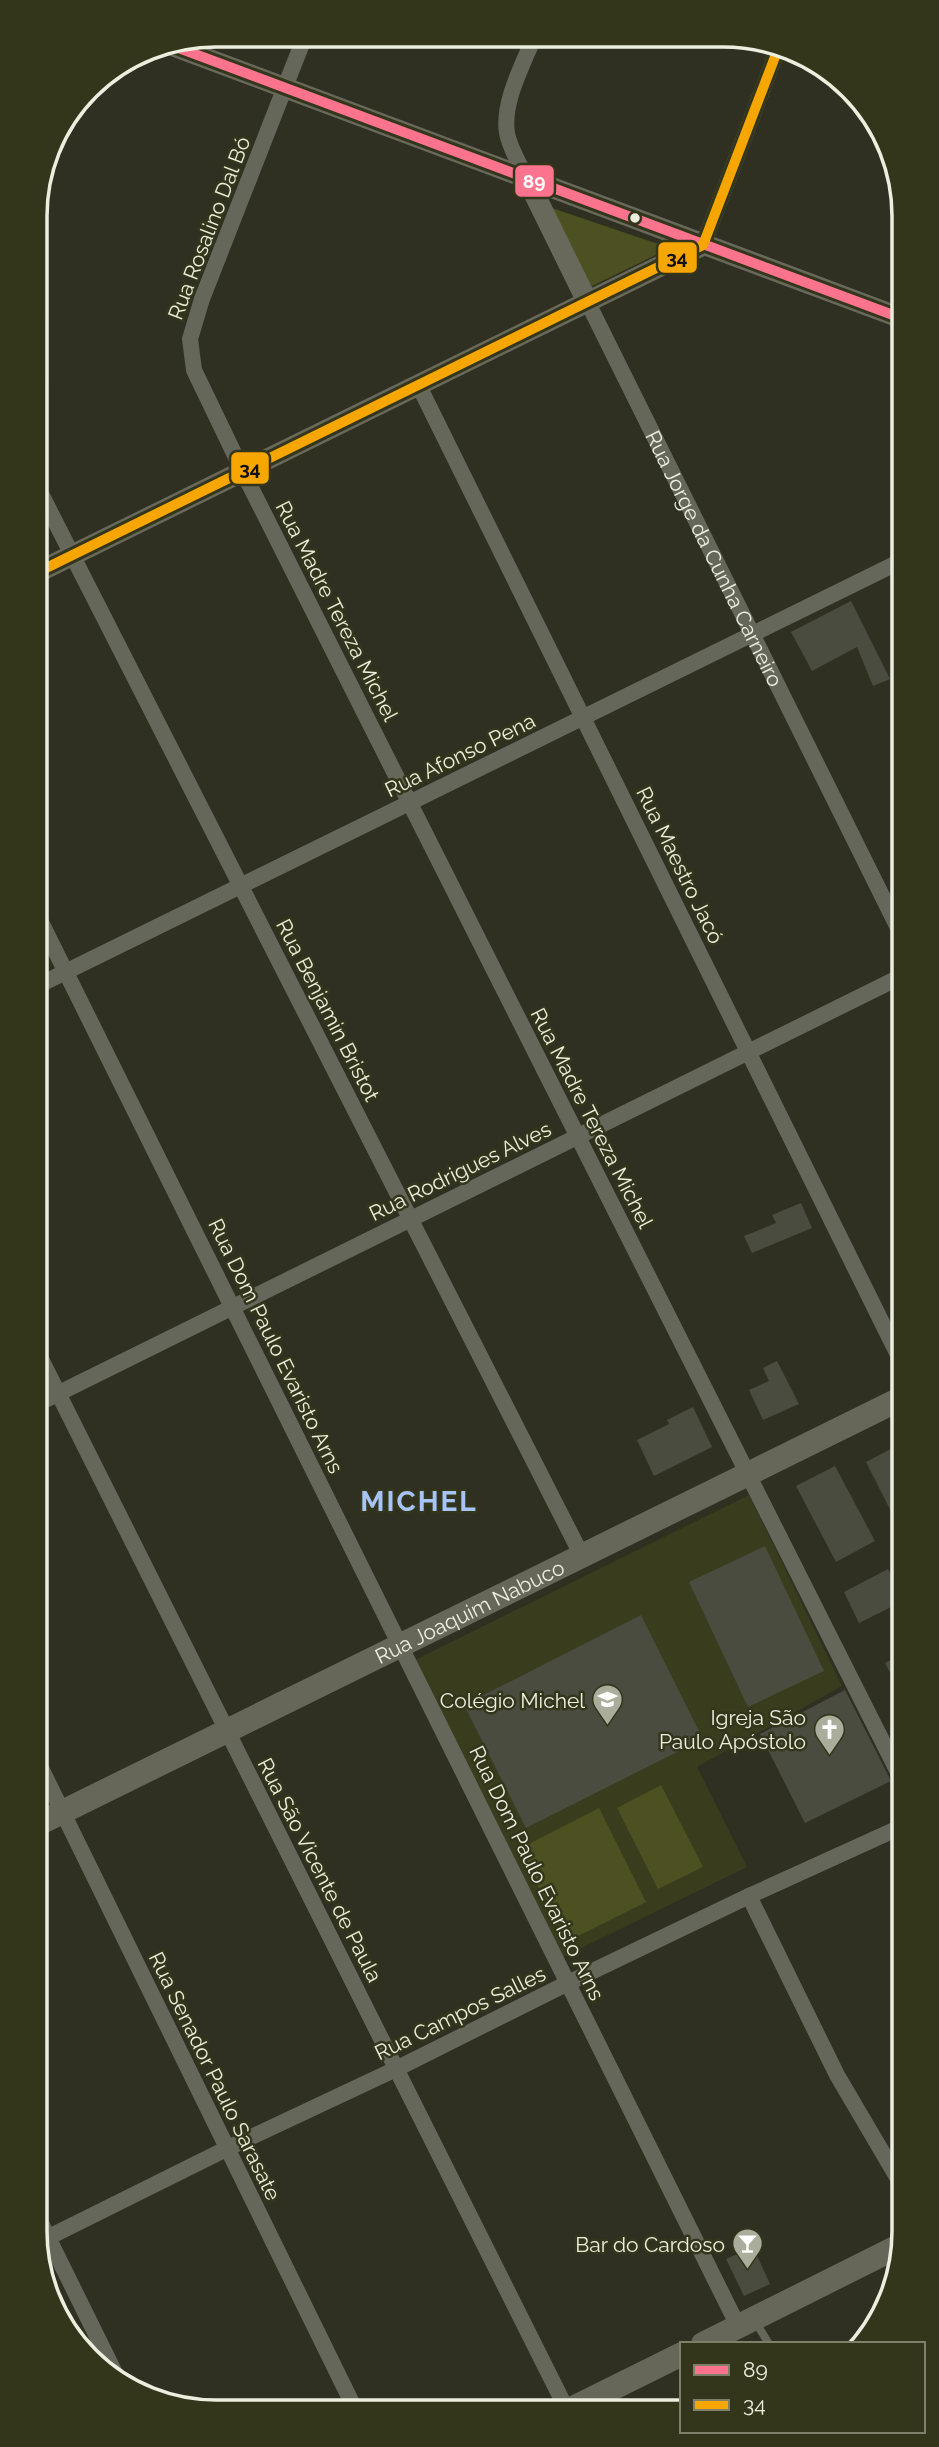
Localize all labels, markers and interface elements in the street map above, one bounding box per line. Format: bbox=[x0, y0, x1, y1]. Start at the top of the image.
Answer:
street label: Rua Rosalino Dal Bó bbox=[163, 133, 255, 323]
line badge: 89 bbox=[514, 164, 555, 198]
text: 89 bbox=[523, 170, 545, 192]
unlabelled marker bbox=[628, 211, 642, 225]
line badge: 34 bbox=[657, 241, 698, 274]
text: 34 bbox=[666, 246, 688, 268]
street label: Rua Jorge da Cunha Carneiro bbox=[641, 426, 789, 690]
line badge: 34 bbox=[230, 451, 270, 485]
text: 34 bbox=[239, 457, 261, 479]
street label: Rua Madre Tereza Michel bbox=[271, 497, 404, 725]
street label: Rua Afonso Pena bbox=[381, 708, 539, 802]
street label: Rua Maestro Jacó bbox=[631, 782, 729, 948]
street label: Rua Benjamin Bristot bbox=[271, 915, 385, 1105]
street label: Rua Madre Tereza Michel bbox=[526, 1004, 659, 1232]
street label: Rua Rodrigues Alves bbox=[365, 1116, 555, 1226]
street label: Rua Dom Paulo Evaristo Arns bbox=[203, 1215, 349, 1477]
district label: MICHEL bbox=[360, 1485, 478, 1518]
street label: Rua Joaquim Nabuco bbox=[371, 1554, 568, 1668]
school or university icon: Colégio Michel bbox=[591, 1683, 625, 1727]
place label: Colégio Michel bbox=[440, 1688, 585, 1713]
place label: Igreja São Paulo Apóstolo bbox=[659, 1705, 806, 1754]
church icon: Igreja São Paulo Apóstolo bbox=[812, 1712, 846, 1756]
street label: Rua Dom Paulo Evaristo Arns bbox=[464, 1742, 610, 2004]
street label: Rua São Vicente de Paula bbox=[253, 1754, 387, 1986]
street label: Rua Senador Paulo Sarasate bbox=[144, 1948, 286, 2204]
street label: Rua Campos Salles bbox=[370, 1961, 550, 2065]
bar icon: Bar do Cardoso bbox=[731, 2227, 765, 2271]
place label: Bar do Cardoso bbox=[575, 2232, 725, 2257]
legend bbox=[680, 2342, 925, 2433]
text: 89 bbox=[743, 2357, 768, 2382]
text: 34 bbox=[743, 2392, 766, 2417]

